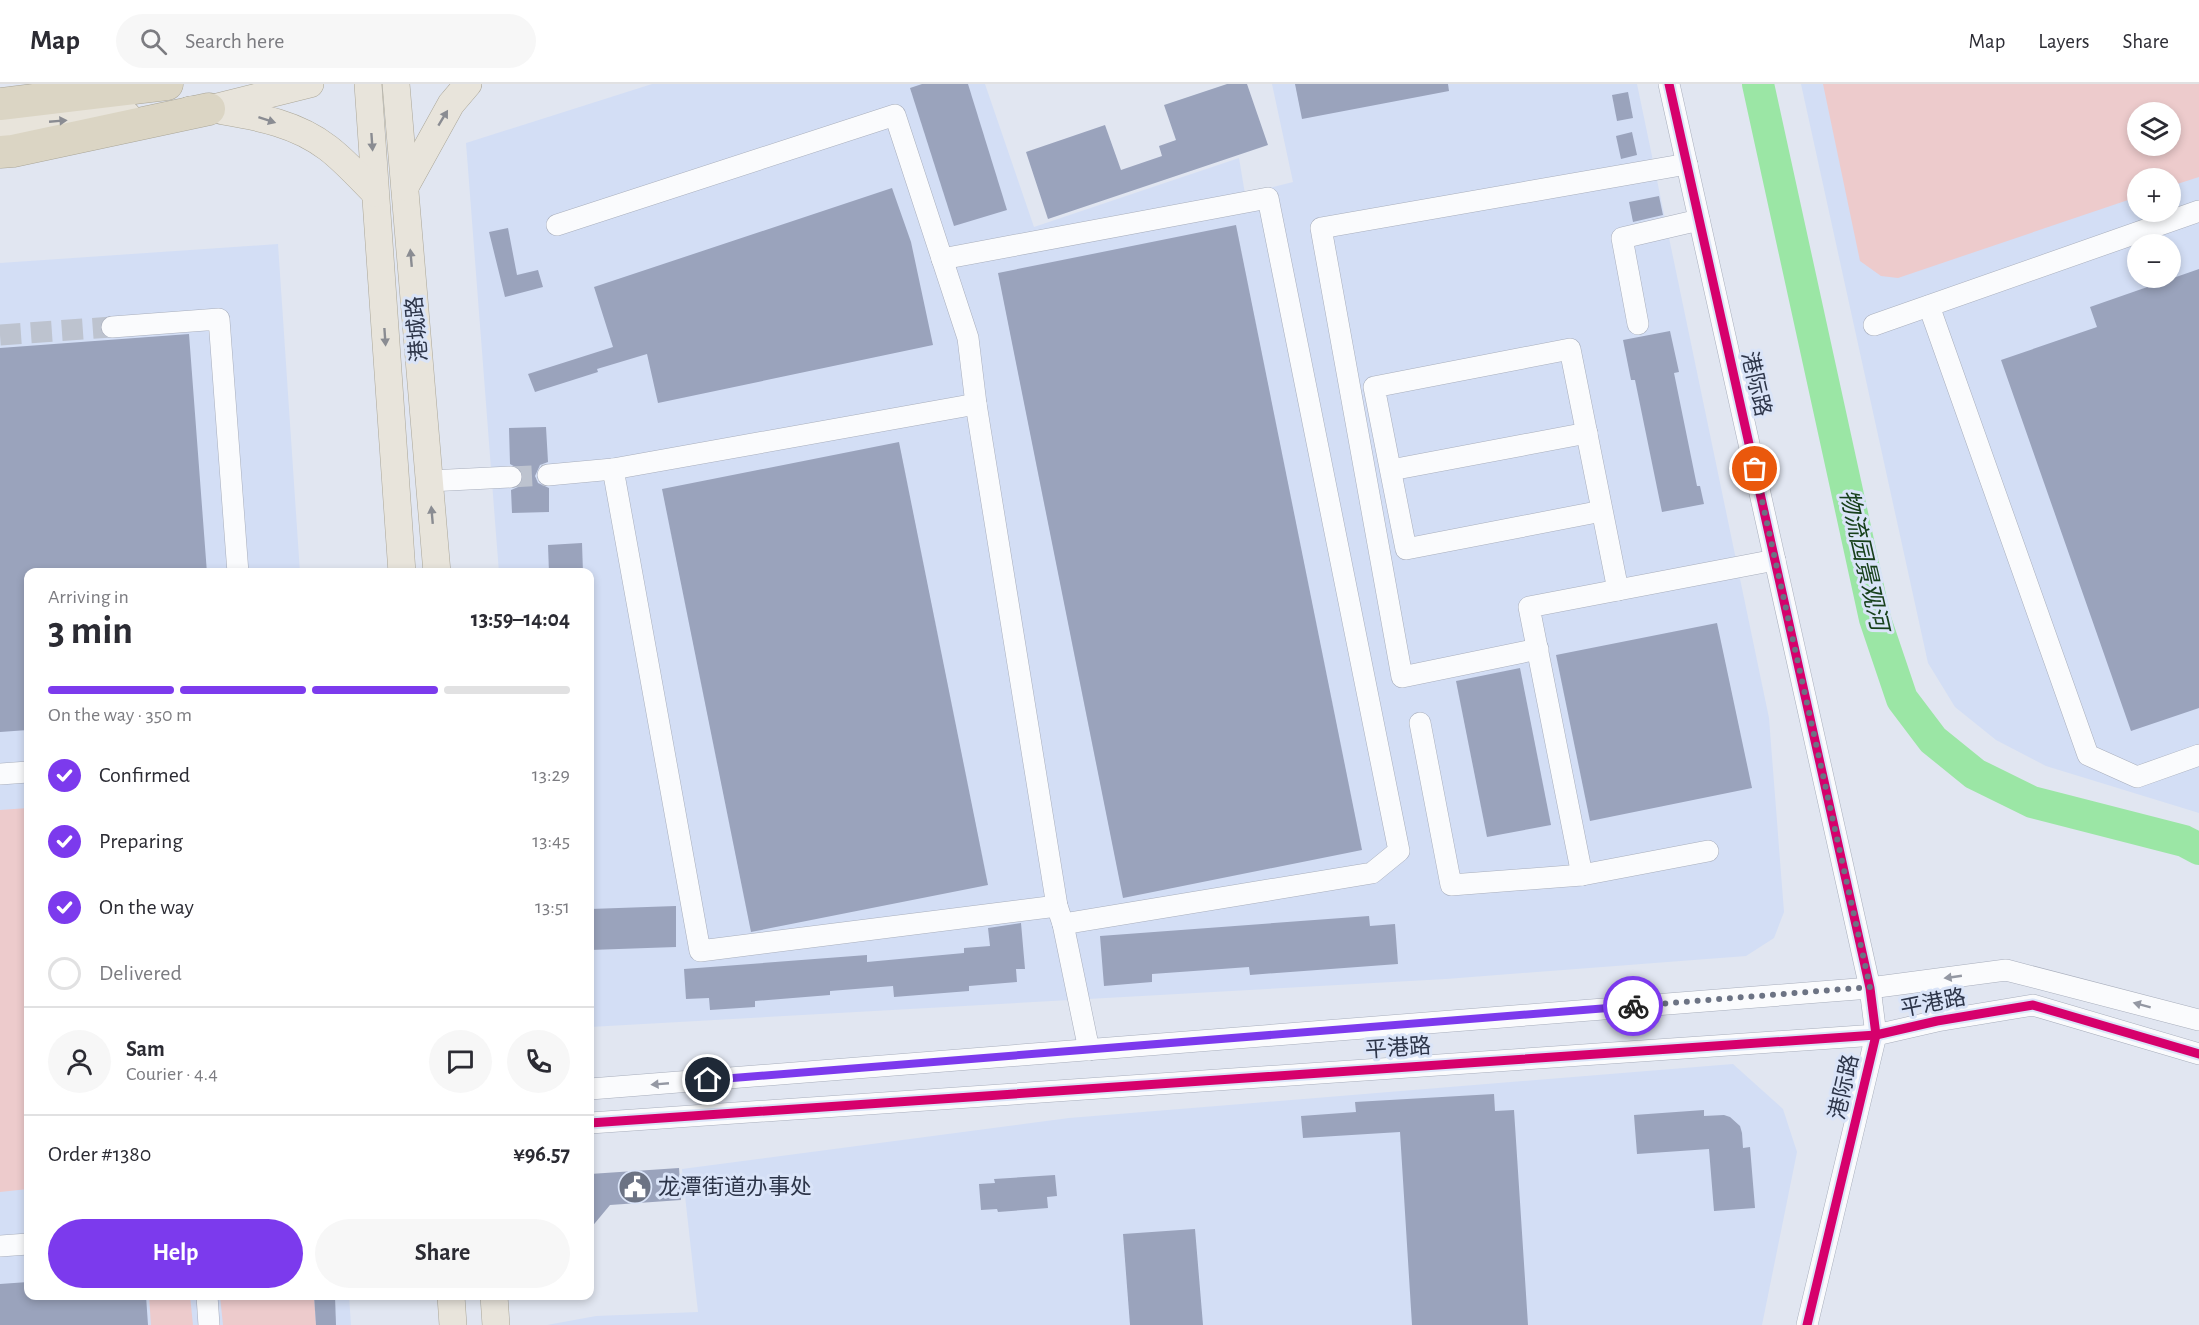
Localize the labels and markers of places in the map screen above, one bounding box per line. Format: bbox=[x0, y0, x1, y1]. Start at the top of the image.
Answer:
pin bbox=[1729, 443, 1780, 494]
pin bbox=[682, 1054, 733, 1105]
public building icon: 龙潭街道办事处 bbox=[617, 1169, 653, 1205]
place label: 龙潭街道办事处 bbox=[658, 1175, 812, 1198]

